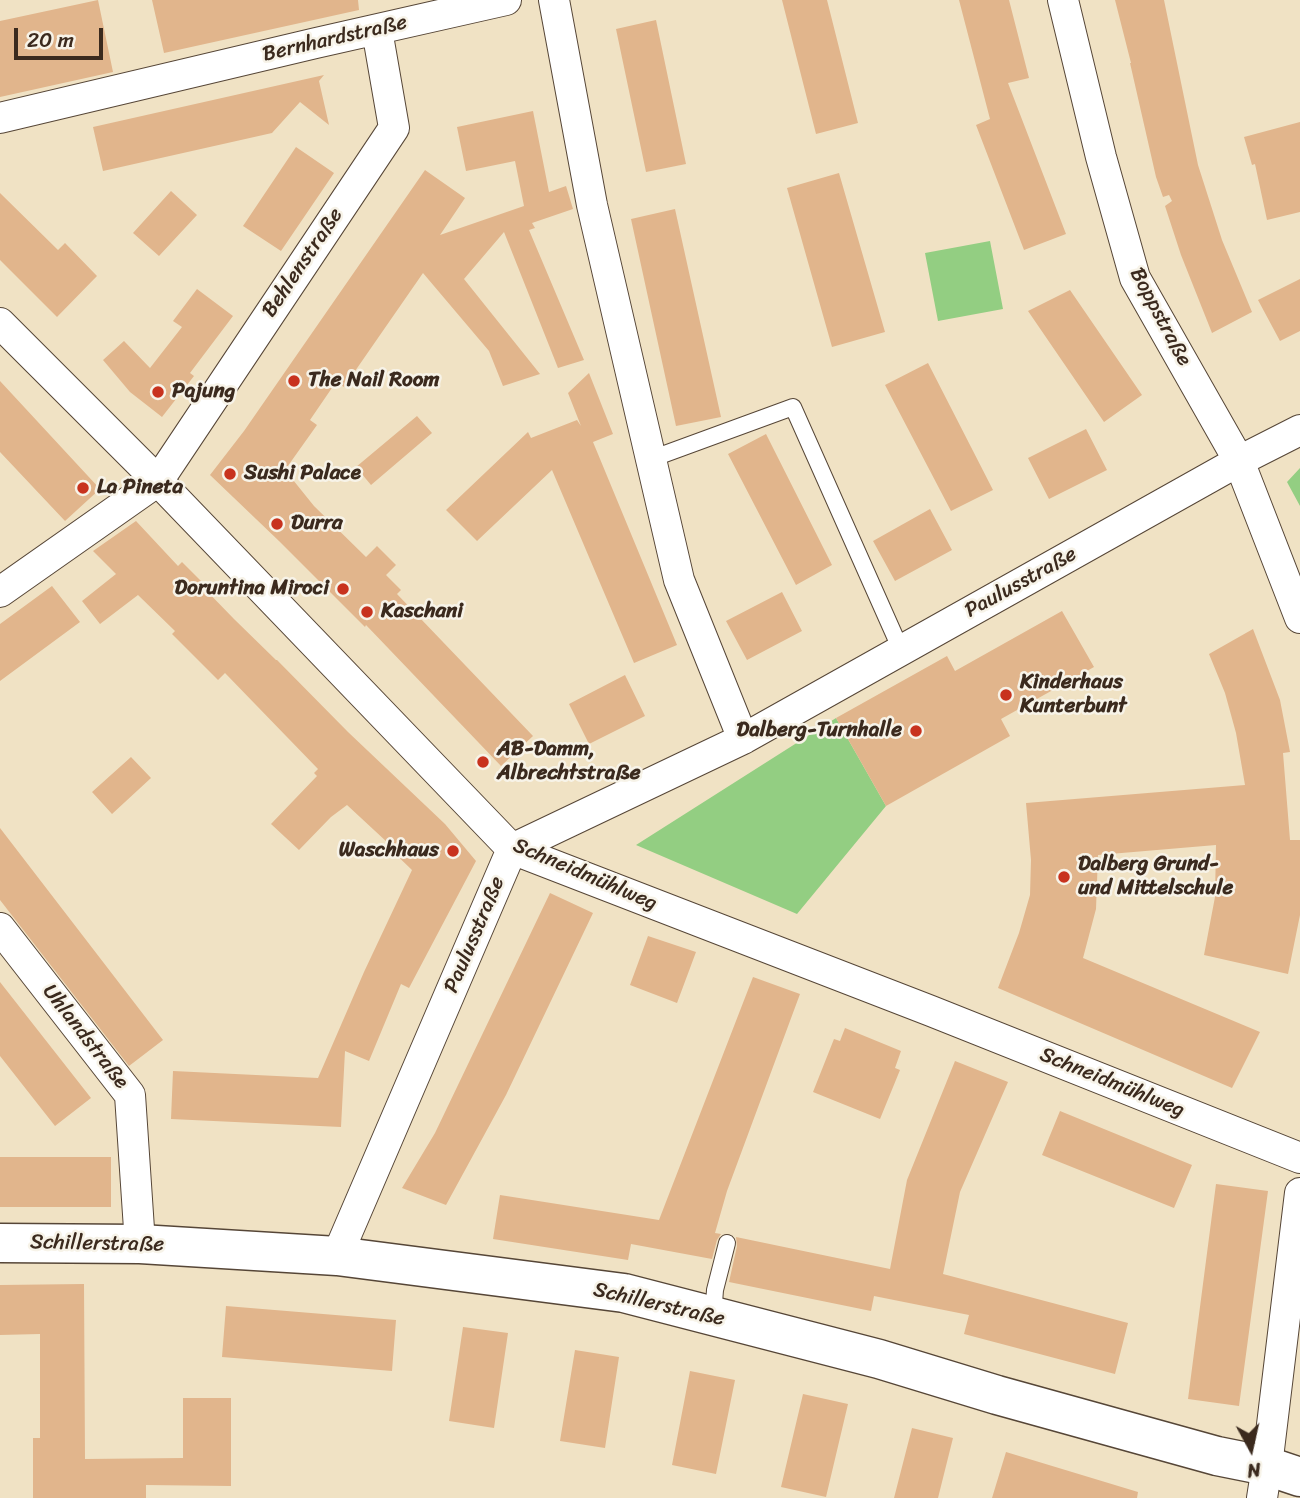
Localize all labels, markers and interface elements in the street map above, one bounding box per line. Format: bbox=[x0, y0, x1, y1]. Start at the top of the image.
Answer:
street label: Bernhardstraße bbox=[260, 10, 410, 68]
scale bar bbox=[18, 14, 107, 58]
text: 20 m bbox=[27, 21, 74, 59]
street label: Behlenstraße bbox=[257, 204, 349, 322]
street label: Boppstraße bbox=[1124, 264, 1196, 370]
place label: The Nail Room bbox=[308, 368, 439, 394]
marker: The Nail Room bbox=[286, 373, 302, 389]
place label: Pajung bbox=[172, 379, 235, 405]
marker: Pajung bbox=[150, 384, 166, 400]
place label: Sushi Palace bbox=[244, 461, 361, 487]
marker: Sushi Palace bbox=[222, 466, 238, 482]
place label: La Pineta bbox=[97, 475, 183, 501]
marker: La Pineta bbox=[75, 480, 91, 496]
place label: Durra bbox=[291, 511, 343, 537]
marker: Durra bbox=[269, 516, 285, 532]
street label: Paulusstraße bbox=[961, 542, 1081, 624]
place label: Doruntina Miroci bbox=[175, 576, 329, 602]
marker: Doruntina Miroci bbox=[335, 581, 351, 597]
place label: Kaschani bbox=[381, 599, 463, 625]
marker: Kaschani bbox=[359, 604, 375, 620]
place label: Kinderhaus Kunterbunt bbox=[1020, 670, 1126, 720]
marker: Kinderhaus Kunterbunt bbox=[998, 687, 1014, 703]
place label: Dalberg-Turnhalle bbox=[737, 718, 902, 744]
marker: Dalberg-Turnhalle bbox=[908, 723, 924, 739]
place label: AB-Damm, Albrechtstraße bbox=[497, 737, 641, 787]
marker: AB-Damm, Albrechtstraße bbox=[475, 754, 491, 770]
street label: Schneidmühlweg bbox=[509, 833, 661, 917]
place label: Waschhaus bbox=[339, 838, 439, 864]
marker: Waschhaus bbox=[445, 843, 461, 859]
place label: Dalberg Grund- und Mittelschule bbox=[1078, 852, 1233, 902]
marker: Dalberg Grund- und Mittelschule bbox=[1056, 869, 1072, 885]
street label: Paulusstraße bbox=[439, 873, 511, 997]
street label: Uhlandstraße bbox=[36, 980, 134, 1094]
street label: Schneidmühlweg bbox=[1036, 1042, 1188, 1124]
street label: Schillerstraße bbox=[30, 1230, 164, 1258]
street label: Schillerstraße bbox=[591, 1278, 727, 1332]
north arrow bbox=[1216, 1414, 1286, 1484]
text: N bbox=[1245, 1453, 1263, 1488]

